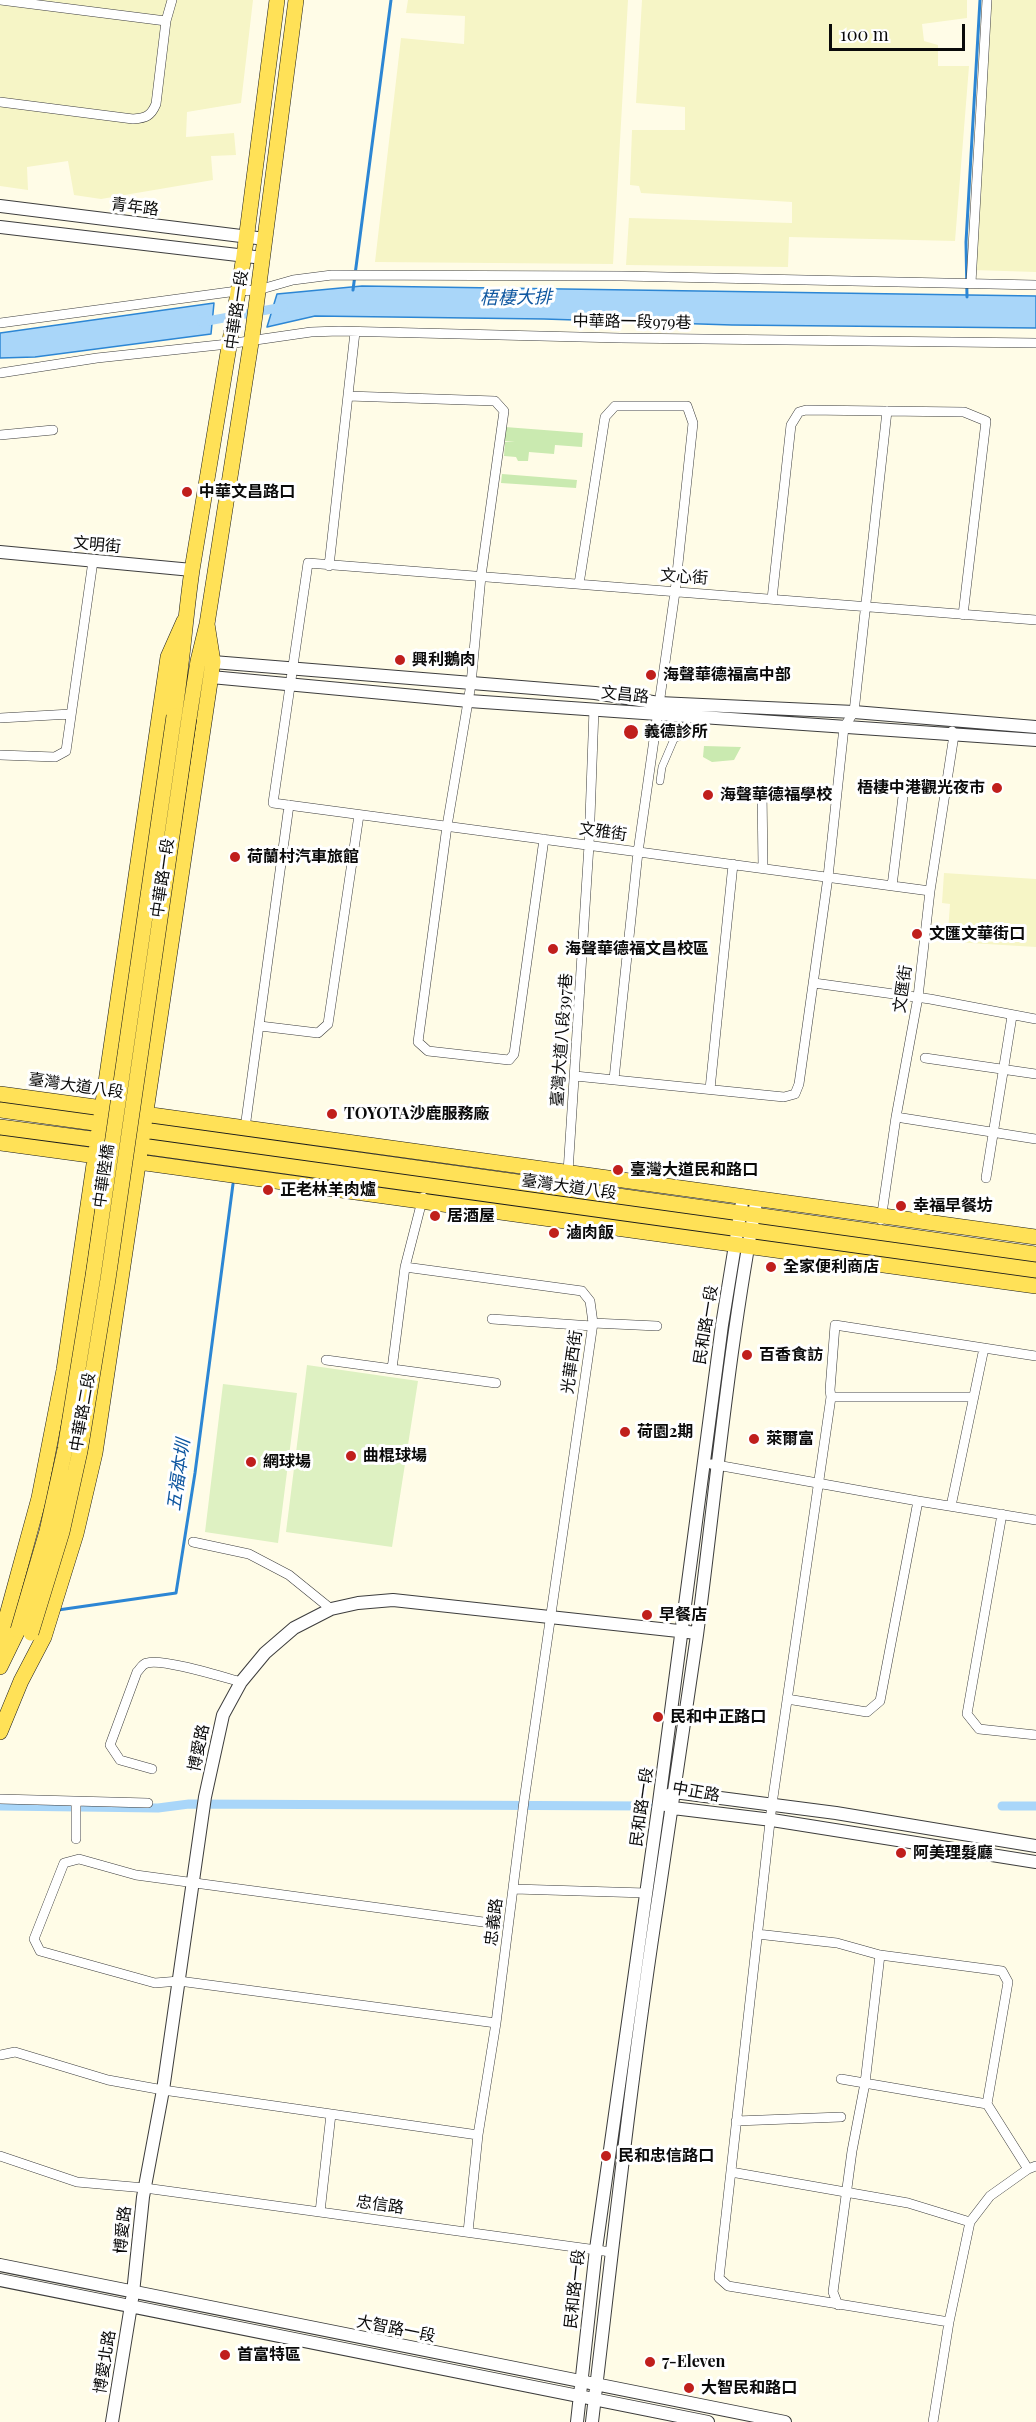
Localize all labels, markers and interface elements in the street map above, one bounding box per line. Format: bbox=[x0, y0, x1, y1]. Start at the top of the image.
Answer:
scale bar bbox=[832, 12, 968, 50]
text: 100 m bbox=[840, 22, 889, 46]
street label: 青年路 bbox=[110, 195, 160, 219]
street label: 中華路一段 bbox=[222, 269, 252, 351]
water label: 梧棲大排 bbox=[480, 287, 552, 309]
street label: 中華路一段979巷 bbox=[572, 311, 692, 333]
place label: 中華文昌路口 bbox=[199, 482, 295, 502]
marker: 中華文昌路口 bbox=[180, 485, 194, 499]
street label: 文明街 bbox=[72, 533, 122, 557]
street label: 文心街 bbox=[659, 566, 709, 588]
place label: 興利鵝肉 bbox=[412, 650, 476, 670]
marker: 興利鵝肉 bbox=[393, 653, 407, 667]
place label: 海聲華德福高中部 bbox=[663, 665, 791, 685]
marker: 海聲華德福高中部 bbox=[644, 668, 658, 682]
street label: 文昌路 bbox=[600, 683, 650, 707]
place label: 義德診所 bbox=[644, 722, 708, 742]
marker: 義德診所 bbox=[622, 723, 640, 741]
place label: 梧棲中港觀光夜市 bbox=[857, 778, 985, 798]
marker: 梧棲中港觀光夜市 bbox=[990, 781, 1004, 795]
place label: 海聲華德福學校 bbox=[720, 785, 832, 805]
marker: 海聲華德福學校 bbox=[701, 788, 715, 802]
street label: 文雅街 bbox=[578, 819, 628, 845]
street label: 中華路一段 bbox=[148, 837, 178, 919]
place label: 荷蘭村汽車旅館 bbox=[247, 847, 359, 867]
marker: 荷蘭村汽車旅館 bbox=[228, 850, 242, 864]
place label: 文匯文華街口 bbox=[929, 924, 1025, 944]
marker: 文匯文華街口 bbox=[910, 927, 924, 941]
place label: 海聲華德福文昌校區 bbox=[565, 939, 709, 959]
marker: 海聲華德福文昌校區 bbox=[546, 942, 560, 956]
street label: 文匯街 bbox=[890, 964, 916, 1014]
street label: 臺灣大道八段397巷 bbox=[548, 973, 576, 1107]
street label: 臺灣大道八段 bbox=[27, 1070, 125, 1102]
place label: TOYOTA沙鹿服務廠 bbox=[344, 1104, 489, 1124]
marker: TOYOTA沙鹿服務廠 bbox=[325, 1107, 339, 1121]
street label: 中華陸橋 bbox=[90, 1143, 118, 1209]
place label: 臺灣大道民和路口 bbox=[630, 1160, 758, 1180]
marker: 臺灣大道民和路口 bbox=[611, 1163, 625, 1177]
street label: 臺灣大道八段 bbox=[520, 1171, 618, 1203]
place label: 正老林羊肉爐 bbox=[280, 1180, 376, 1200]
marker: 正老林羊肉爐 bbox=[261, 1183, 275, 1197]
place label: 幸福早餐坊 bbox=[913, 1196, 993, 1216]
marker: 幸福早餐坊 bbox=[894, 1199, 908, 1213]
place label: 居酒屋 bbox=[447, 1206, 495, 1226]
marker: 居酒屋 bbox=[428, 1209, 442, 1223]
place label: 滷肉飯 bbox=[566, 1223, 614, 1243]
marker: 滷肉飯 bbox=[547, 1226, 561, 1240]
place label: 全家便利商店 bbox=[783, 1257, 879, 1277]
marker: 全家便利商店 bbox=[764, 1260, 778, 1274]
street label: 民和路一段 bbox=[690, 1284, 722, 1366]
street label: 光華西街 bbox=[558, 1329, 586, 1395]
place label: 百香食訪 bbox=[759, 1345, 823, 1365]
marker: 百香食訪 bbox=[740, 1348, 754, 1362]
street label: 中華路二段 bbox=[67, 1371, 99, 1453]
place label: 荷園2期 bbox=[637, 1422, 693, 1442]
marker: 荷園2期 bbox=[618, 1425, 632, 1439]
place label: 萊爾富 bbox=[766, 1429, 814, 1449]
marker: 萊爾富 bbox=[747, 1432, 761, 1446]
water label: 五福本圳 bbox=[163, 1438, 195, 1512]
place label: 曲棍球場 bbox=[363, 1446, 427, 1466]
marker: 曲棍球場 bbox=[344, 1449, 358, 1463]
place label: 網球場 bbox=[263, 1452, 311, 1472]
marker: 網球場 bbox=[244, 1455, 258, 1469]
place label: 早餐店 bbox=[659, 1605, 707, 1625]
marker: 早餐店 bbox=[640, 1608, 654, 1622]
place label: 民和中正路口 bbox=[670, 1707, 766, 1727]
marker: 民和中正路口 bbox=[651, 1710, 665, 1724]
street label: 博愛路 bbox=[185, 1723, 213, 1773]
street label: 民和路一段 bbox=[627, 1766, 657, 1848]
street label: 中正路 bbox=[671, 1778, 721, 1806]
place label: 阿美理髮廳 bbox=[913, 1843, 993, 1863]
marker: 阿美理髮廳 bbox=[894, 1846, 908, 1860]
street label: 忠義路 bbox=[482, 1897, 506, 1947]
place label: 民和忠信路口 bbox=[618, 2146, 714, 2166]
marker: 民和忠信路口 bbox=[599, 2149, 613, 2163]
street label: 忠信路 bbox=[355, 2192, 405, 2218]
street label: 博愛路 bbox=[111, 2205, 135, 2255]
street label: 民和路一段 bbox=[561, 2248, 589, 2330]
street label: 大智路一段 bbox=[355, 2312, 437, 2346]
street label: 博愛北路 bbox=[91, 2329, 119, 2395]
place label: 首富特區 bbox=[237, 2345, 301, 2365]
marker: 首富特區 bbox=[218, 2348, 232, 2362]
place label: 7-Eleven bbox=[662, 2352, 725, 2372]
marker: 7-Eleven bbox=[643, 2355, 657, 2369]
place label: 大智民和路口 bbox=[701, 2378, 797, 2398]
marker: 大智民和路口 bbox=[682, 2381, 696, 2395]

